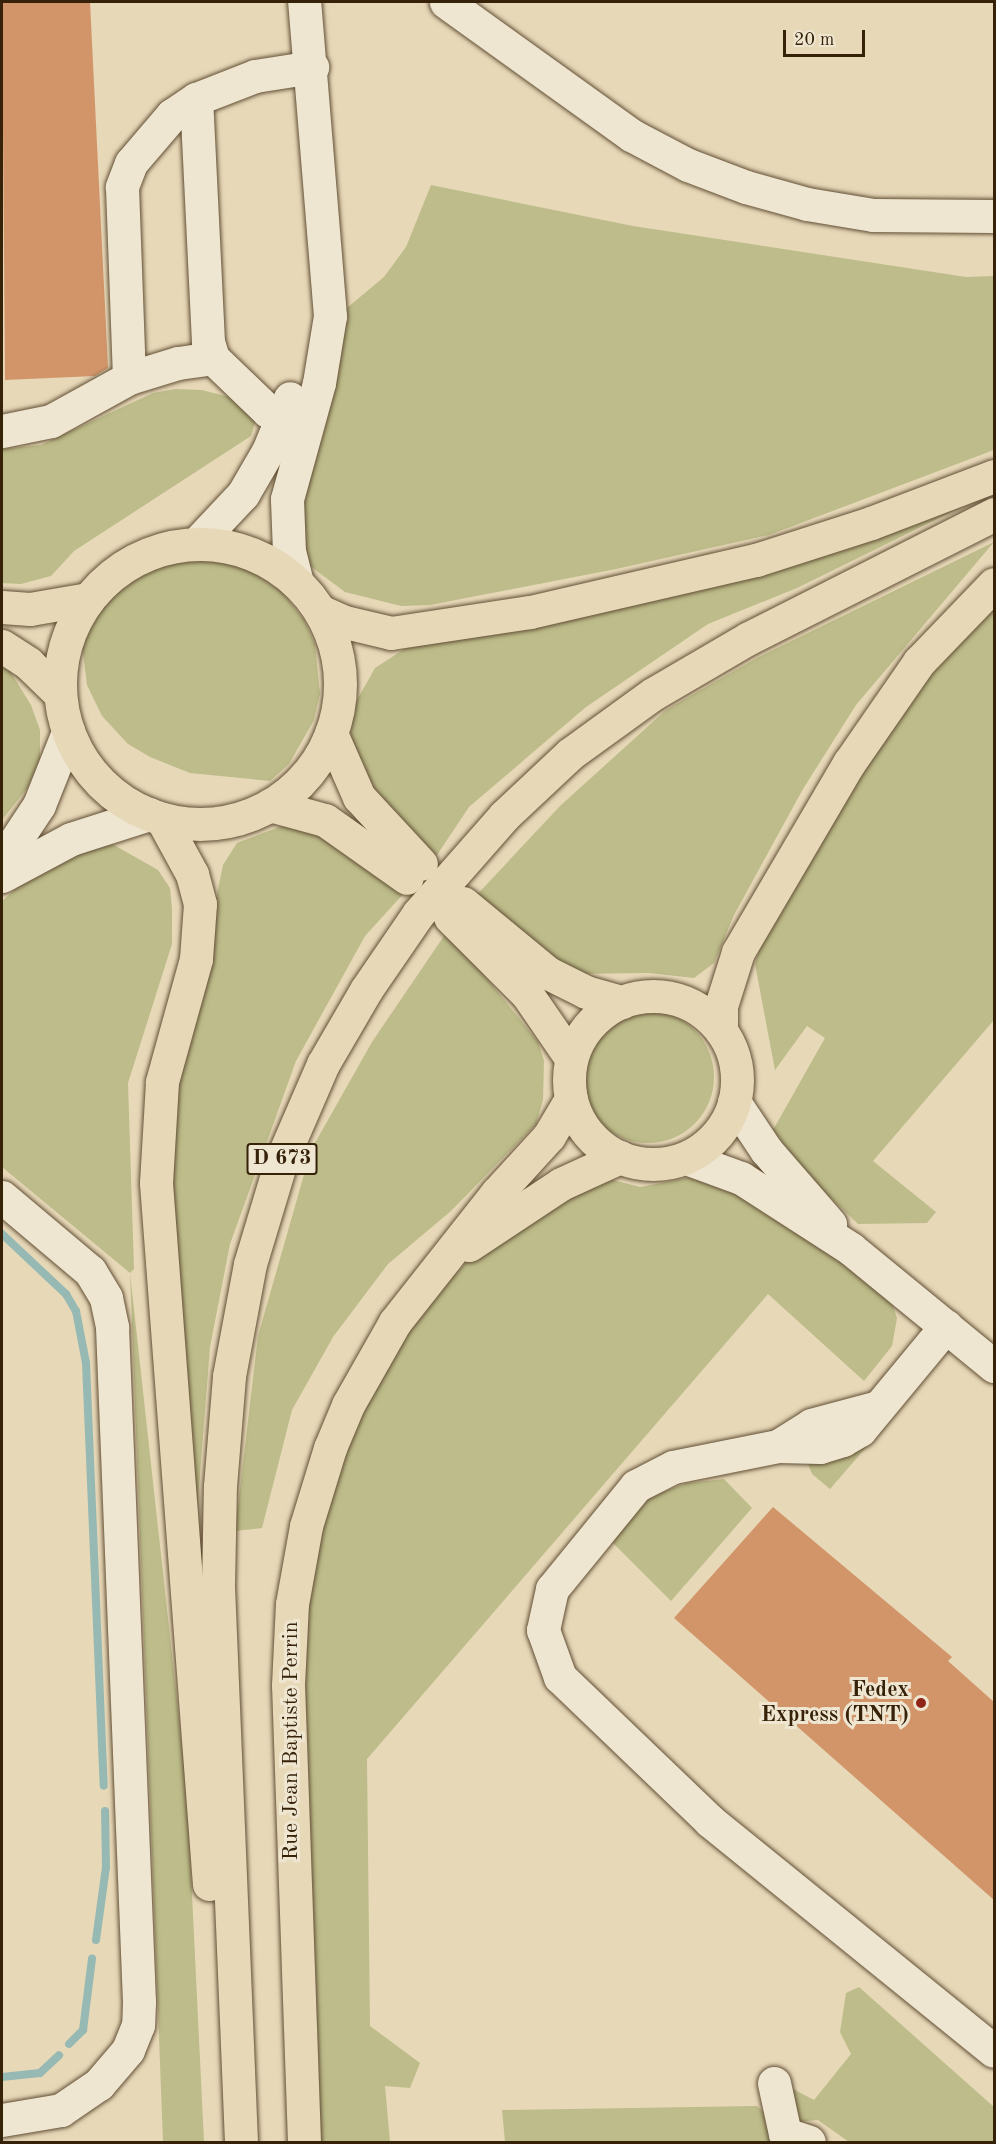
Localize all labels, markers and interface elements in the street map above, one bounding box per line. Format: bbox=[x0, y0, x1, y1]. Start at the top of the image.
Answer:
scale bar bbox=[786, 18, 868, 56]
text: 20 m bbox=[794, 31, 834, 49]
road number: D 673 bbox=[246, 1141, 318, 1177]
street label: Rue Jean Baptiste Perrin bbox=[279, 1621, 305, 1861]
place label: Fedex Express (TNT) bbox=[761, 1677, 909, 1729]
marker: Fedex Express (TNT) bbox=[914, 1696, 928, 1710]

